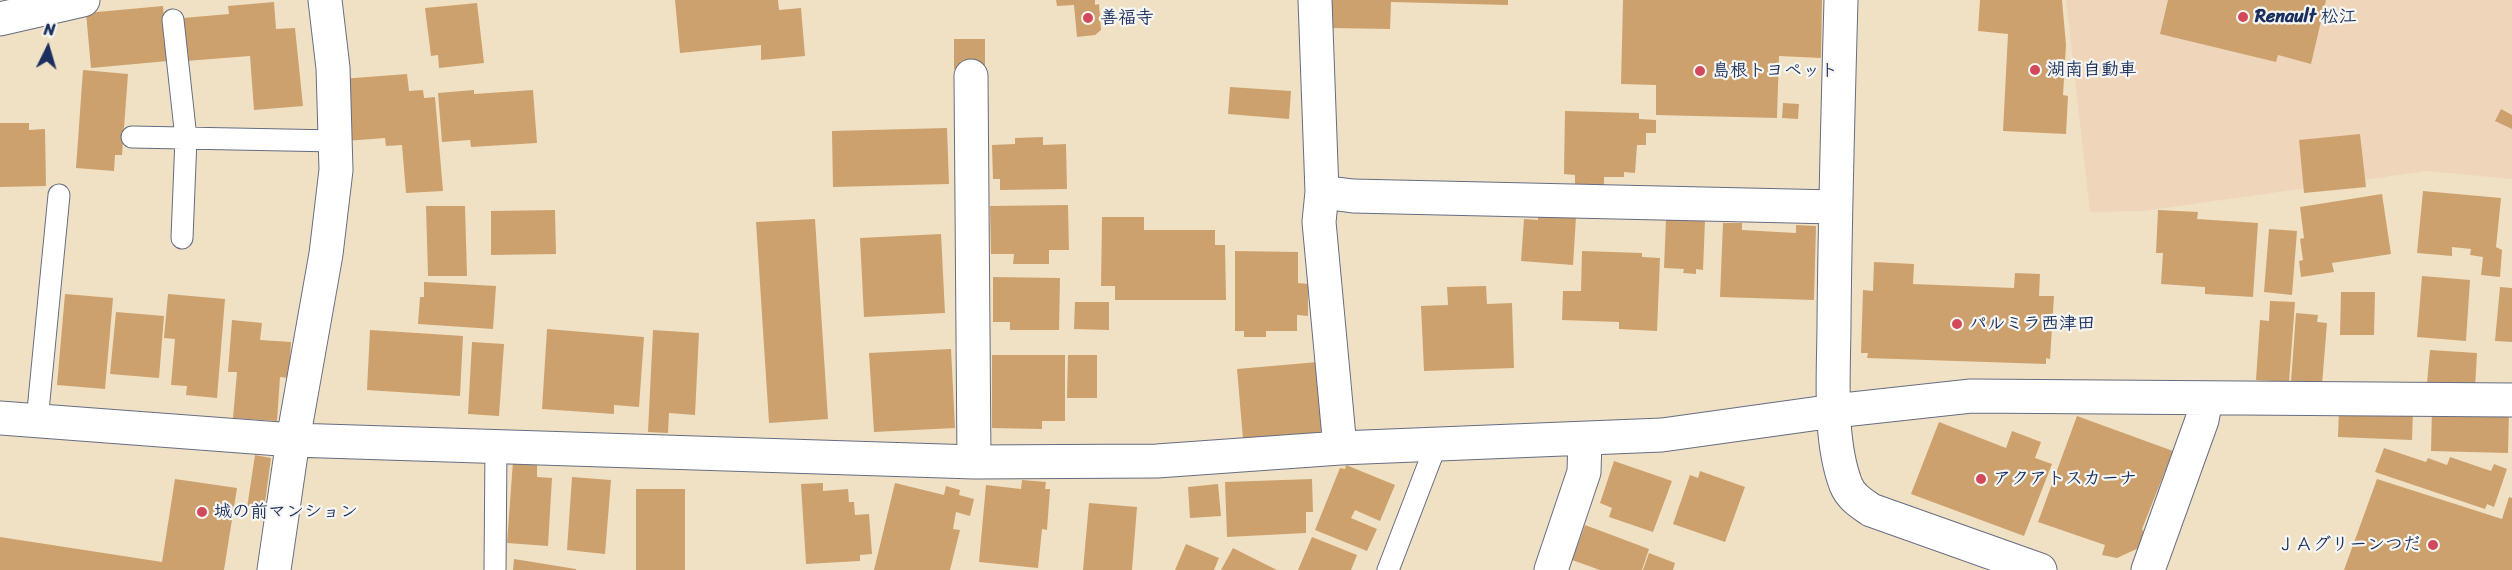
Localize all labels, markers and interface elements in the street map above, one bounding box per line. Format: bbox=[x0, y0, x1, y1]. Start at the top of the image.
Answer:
place label: Renault 松江 bbox=[2255, 6, 2357, 28]
place label: 善福寺 bbox=[1100, 7, 1154, 29]
marker: Renault 松江 bbox=[2236, 10, 2250, 24]
marker: 善福寺 bbox=[1081, 11, 1095, 25]
text: N bbox=[43, 15, 56, 44]
north arrow bbox=[18, 18, 78, 78]
place label: 湖南自動車 bbox=[2047, 59, 2137, 81]
place label: 島根トヨペット bbox=[1712, 60, 1838, 82]
marker: 湖南自動車 bbox=[2028, 63, 2042, 77]
marker: 島根トヨペット bbox=[1693, 64, 1707, 78]
place label: パルミラ西津田 bbox=[1969, 313, 2095, 335]
marker: パルミラ西津田 bbox=[1950, 317, 1964, 331]
place label: アクアトスカーナ bbox=[1993, 468, 2137, 490]
marker: アクアトスカーナ bbox=[1974, 472, 1988, 486]
place label: 城の前マンション bbox=[214, 501, 358, 523]
marker: 城の前マンション bbox=[195, 505, 209, 519]
place label: ＪＡグリーンつだ bbox=[2277, 534, 2421, 556]
marker: ＪＡグリーンつだ bbox=[2426, 538, 2440, 552]

